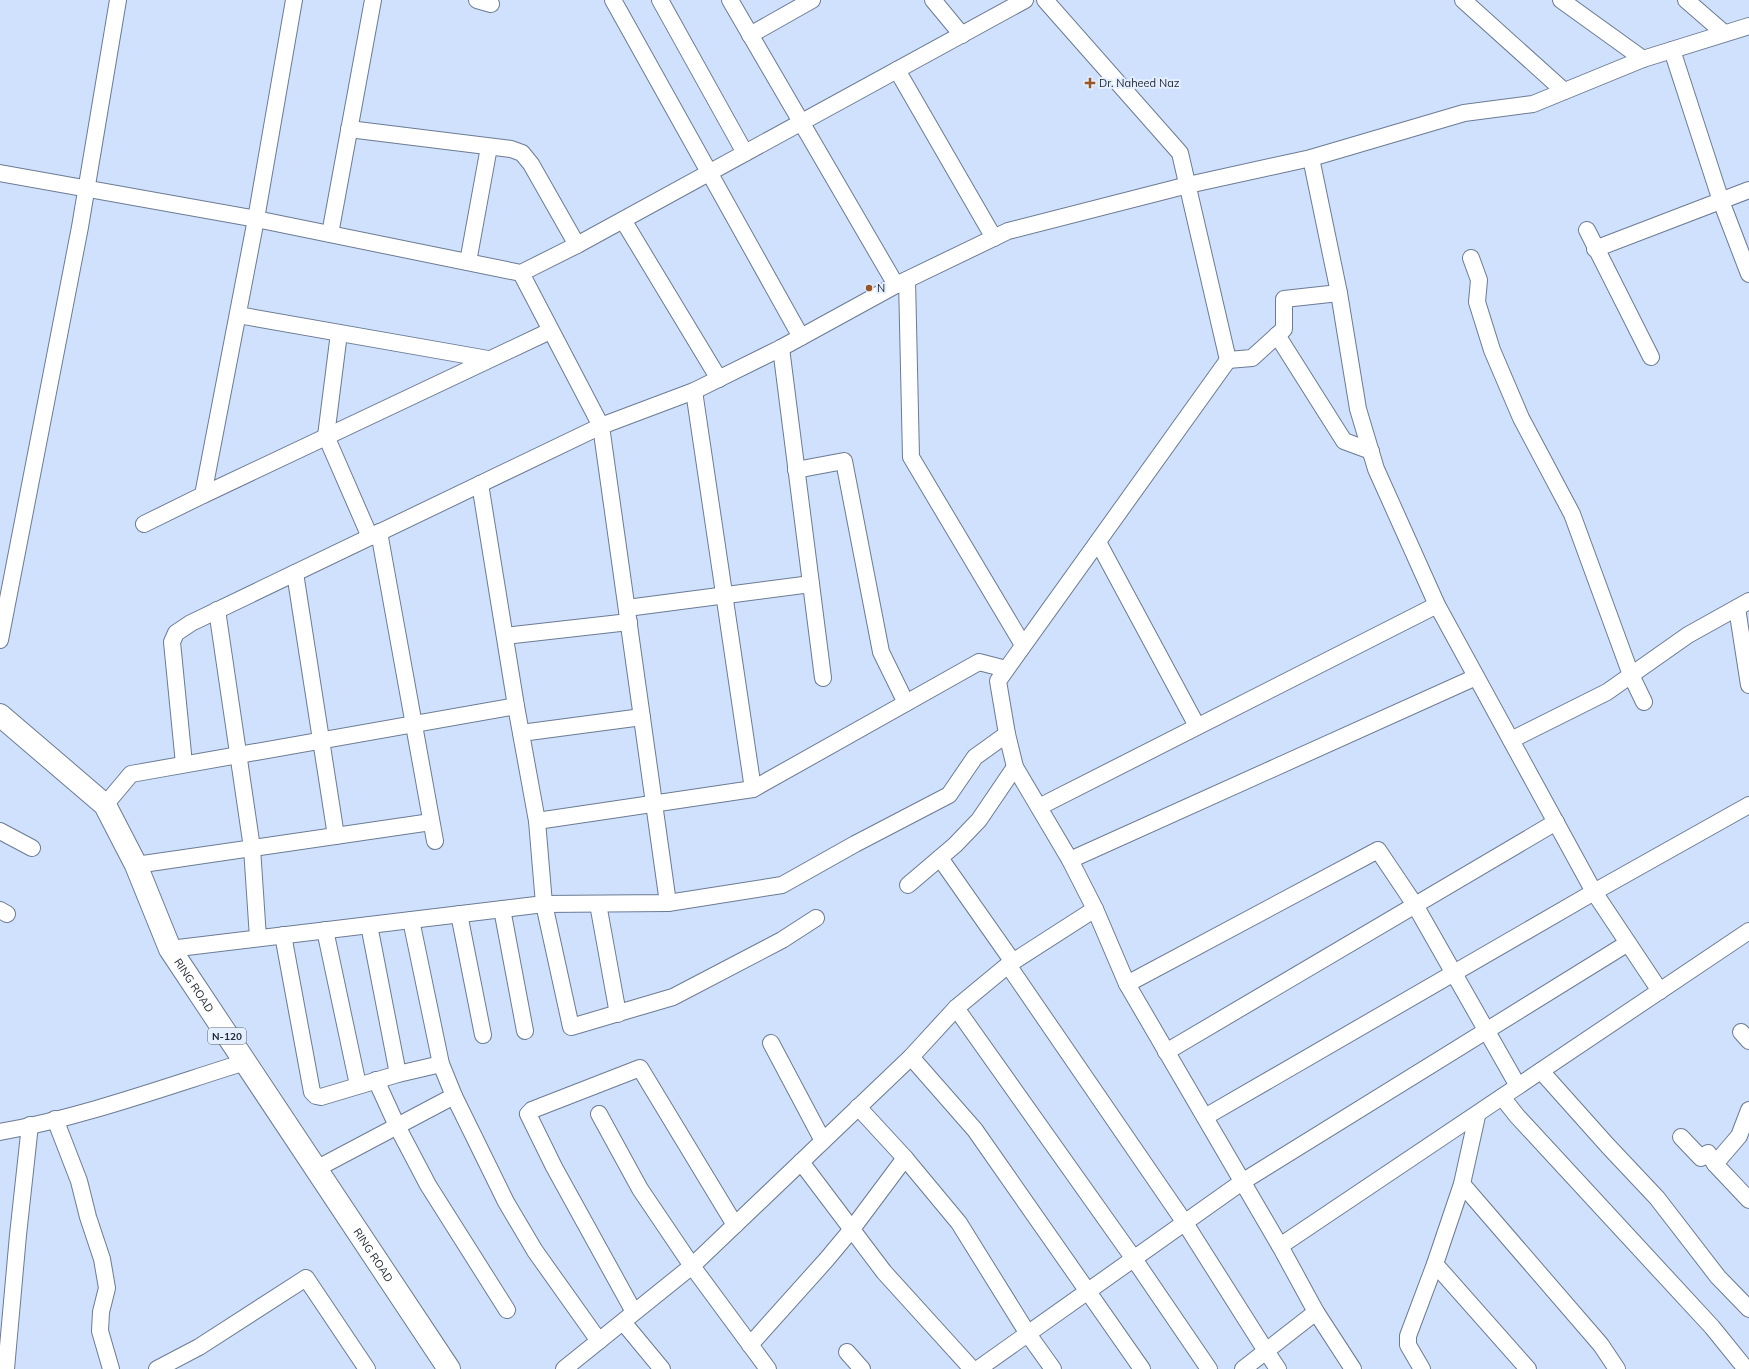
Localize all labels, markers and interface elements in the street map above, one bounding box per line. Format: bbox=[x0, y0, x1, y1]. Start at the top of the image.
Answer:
place label: Dr. Naheed Naz bbox=[1099, 76, 1180, 90]
marker: Dr. Naheed Naz bbox=[1084, 77, 1096, 89]
place label: N bbox=[877, 281, 885, 295]
marker: N bbox=[864, 283, 874, 293]
street label: RING ROAD bbox=[171, 956, 217, 1015]
road number: N-120 bbox=[208, 1028, 246, 1044]
street label: RING ROAD bbox=[350, 1226, 396, 1285]

